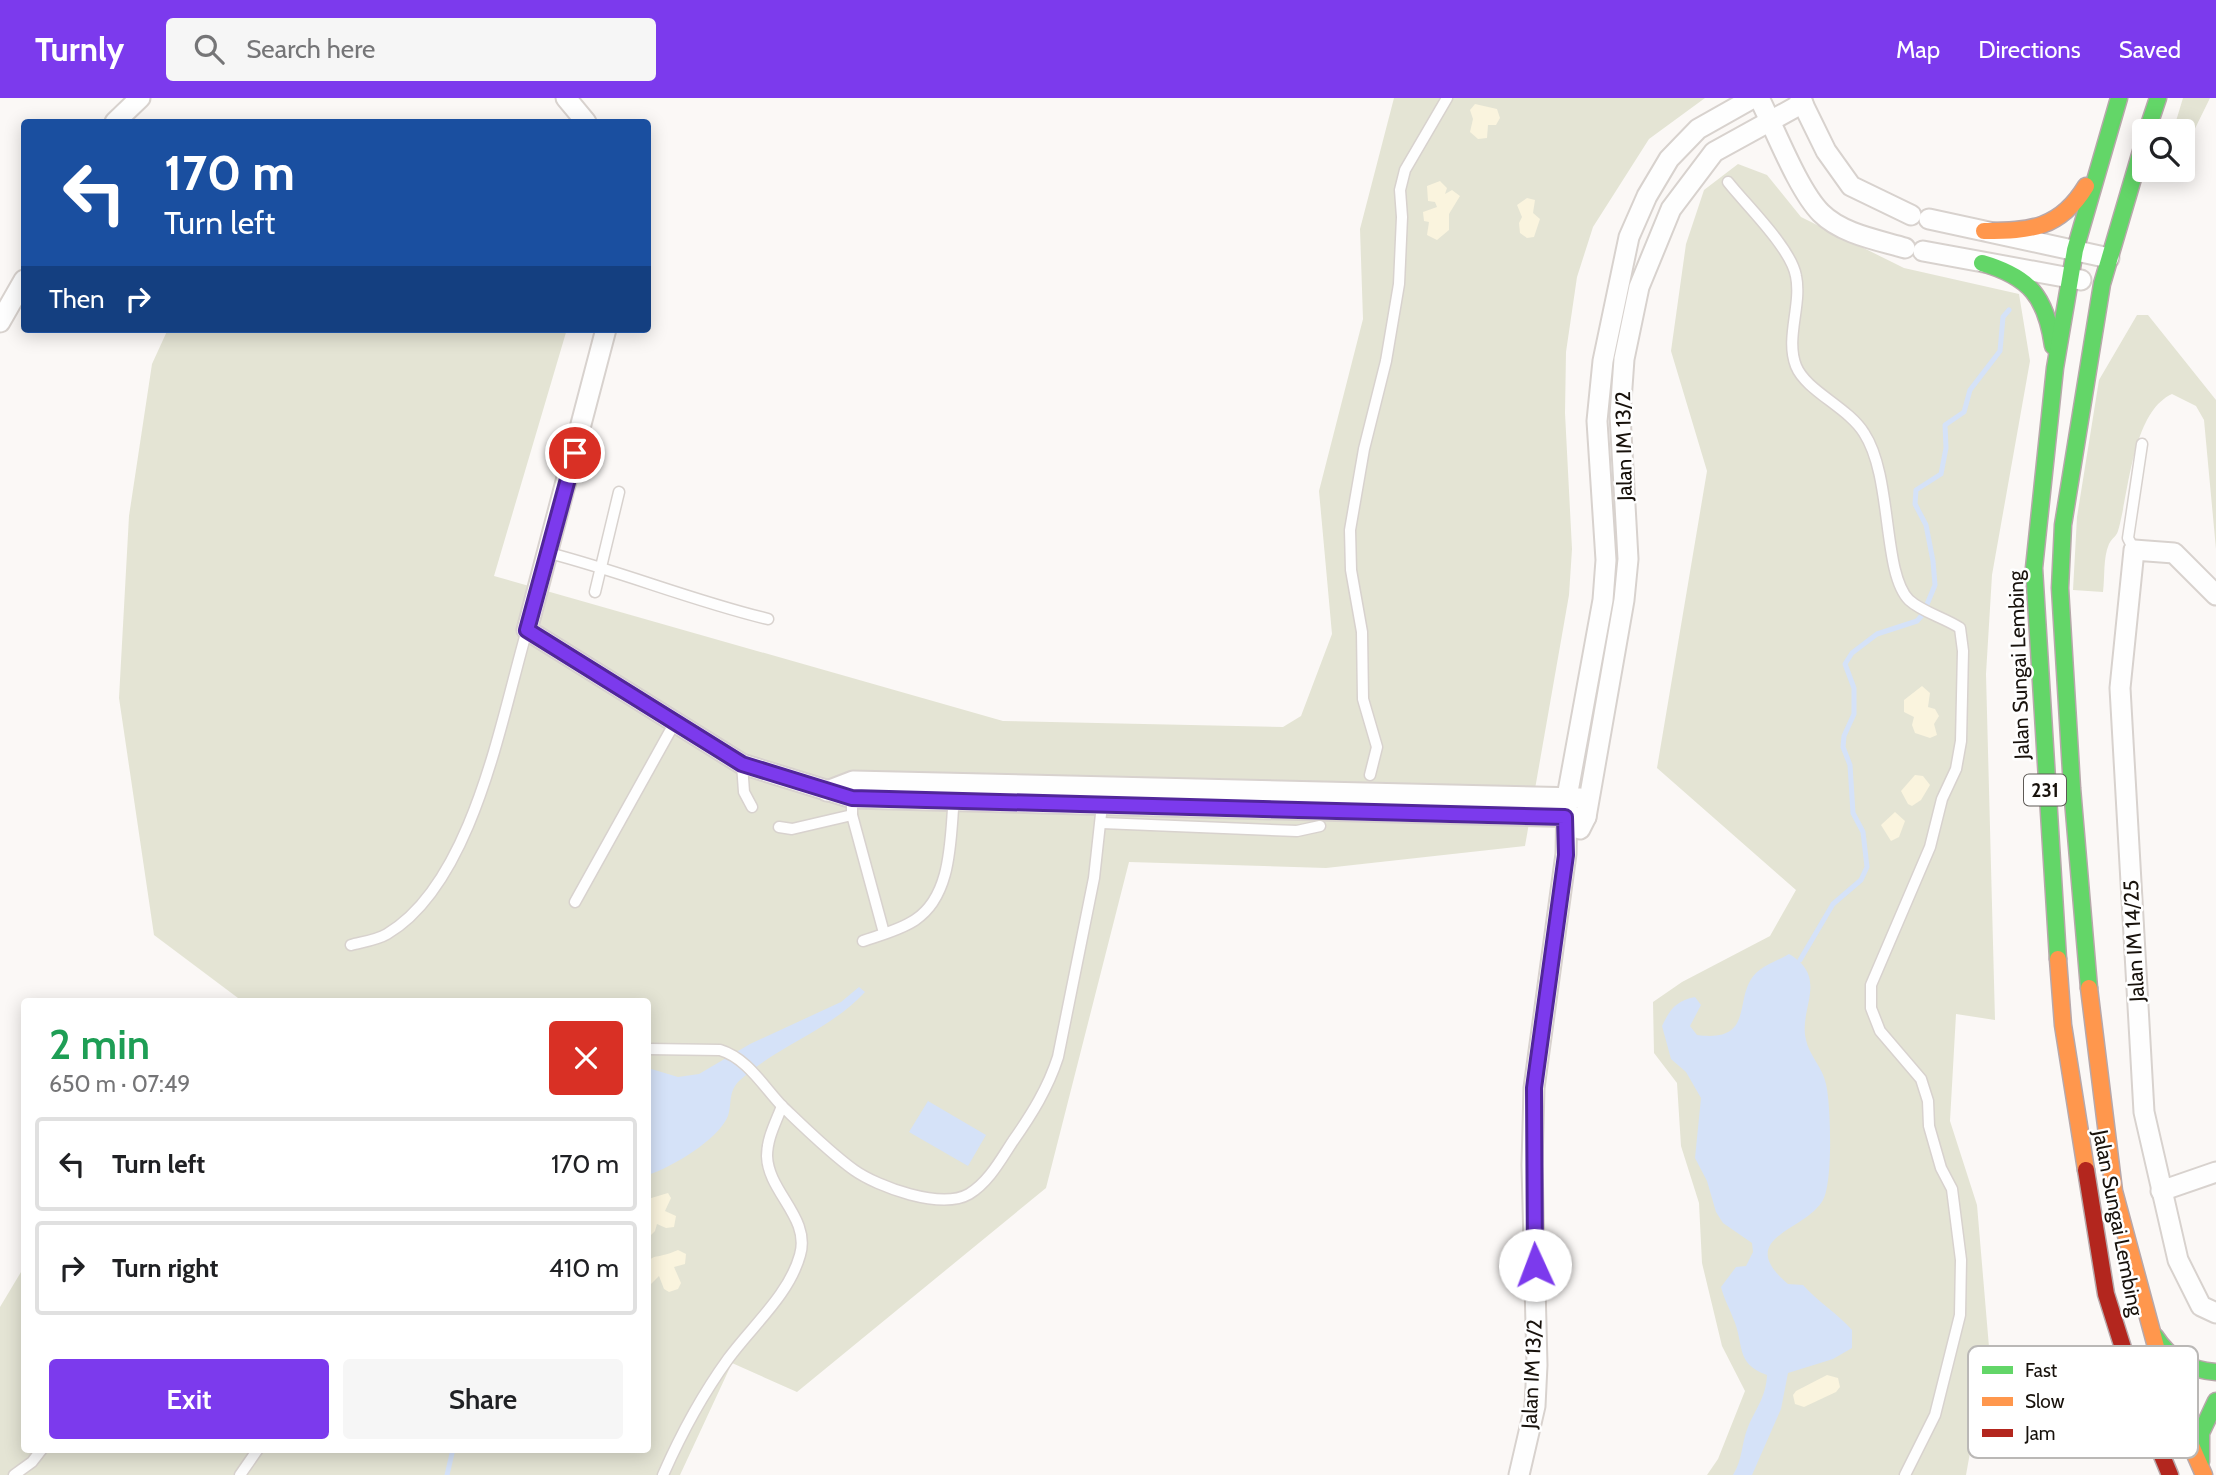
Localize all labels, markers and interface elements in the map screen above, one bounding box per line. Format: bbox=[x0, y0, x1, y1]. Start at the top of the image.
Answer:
search box bbox=[166, 18, 656, 81]
text: Turnly bbox=[35, 29, 124, 69]
icon: search bbox=[190, 30, 228, 68]
text: Search here bbox=[246, 33, 375, 65]
text: Map bbox=[1896, 35, 1940, 64]
text: Directions bbox=[1978, 35, 2081, 64]
text: Saved bbox=[2119, 35, 2181, 64]
map controls bbox=[2132, 119, 2195, 182]
button: search bbox=[2132, 119, 2195, 182]
text: 170 m bbox=[164, 143, 295, 202]
icon: left bbox=[49, 147, 140, 238]
text: Turn left bbox=[164, 203, 275, 242]
icon: right bbox=[119, 280, 157, 318]
text: Then bbox=[49, 283, 105, 315]
street label: Jalan IM 13/2 bbox=[1610, 391, 1637, 502]
pin bbox=[545, 423, 605, 483]
icon: arrive bbox=[556, 434, 594, 472]
street label: Jalan Sungai Lembing bbox=[2003, 570, 2034, 761]
road number: 231 bbox=[2024, 775, 2066, 806]
street label: Jalan IM 14/25 bbox=[2118, 880, 2149, 1004]
text: 2 min bbox=[49, 1018, 150, 1070]
button: close bbox=[549, 1021, 623, 1095]
text: 650 m · 07:49 bbox=[49, 1070, 190, 1098]
street label: Jalan Sungai Lembing bbox=[2088, 1127, 2149, 1319]
icon: left bbox=[53, 1145, 91, 1183]
text: Turn left bbox=[112, 1148, 205, 1180]
text: 170 m bbox=[551, 1148, 619, 1180]
position arrow bbox=[1498, 1228, 1572, 1302]
icon: right bbox=[53, 1249, 91, 1287]
text: Turn right bbox=[112, 1252, 218, 1284]
text: 410 m bbox=[549, 1252, 619, 1284]
street label: Jalan IM 13/2 bbox=[1516, 1319, 1547, 1430]
legend bbox=[1968, 1346, 2198, 1458]
button: Exit bbox=[49, 1359, 329, 1439]
button: Share bbox=[343, 1359, 623, 1439]
text: Fast bbox=[2025, 1359, 2058, 1382]
text: Slow bbox=[2025, 1390, 2065, 1413]
text: Jam bbox=[2024, 1422, 2055, 1445]

